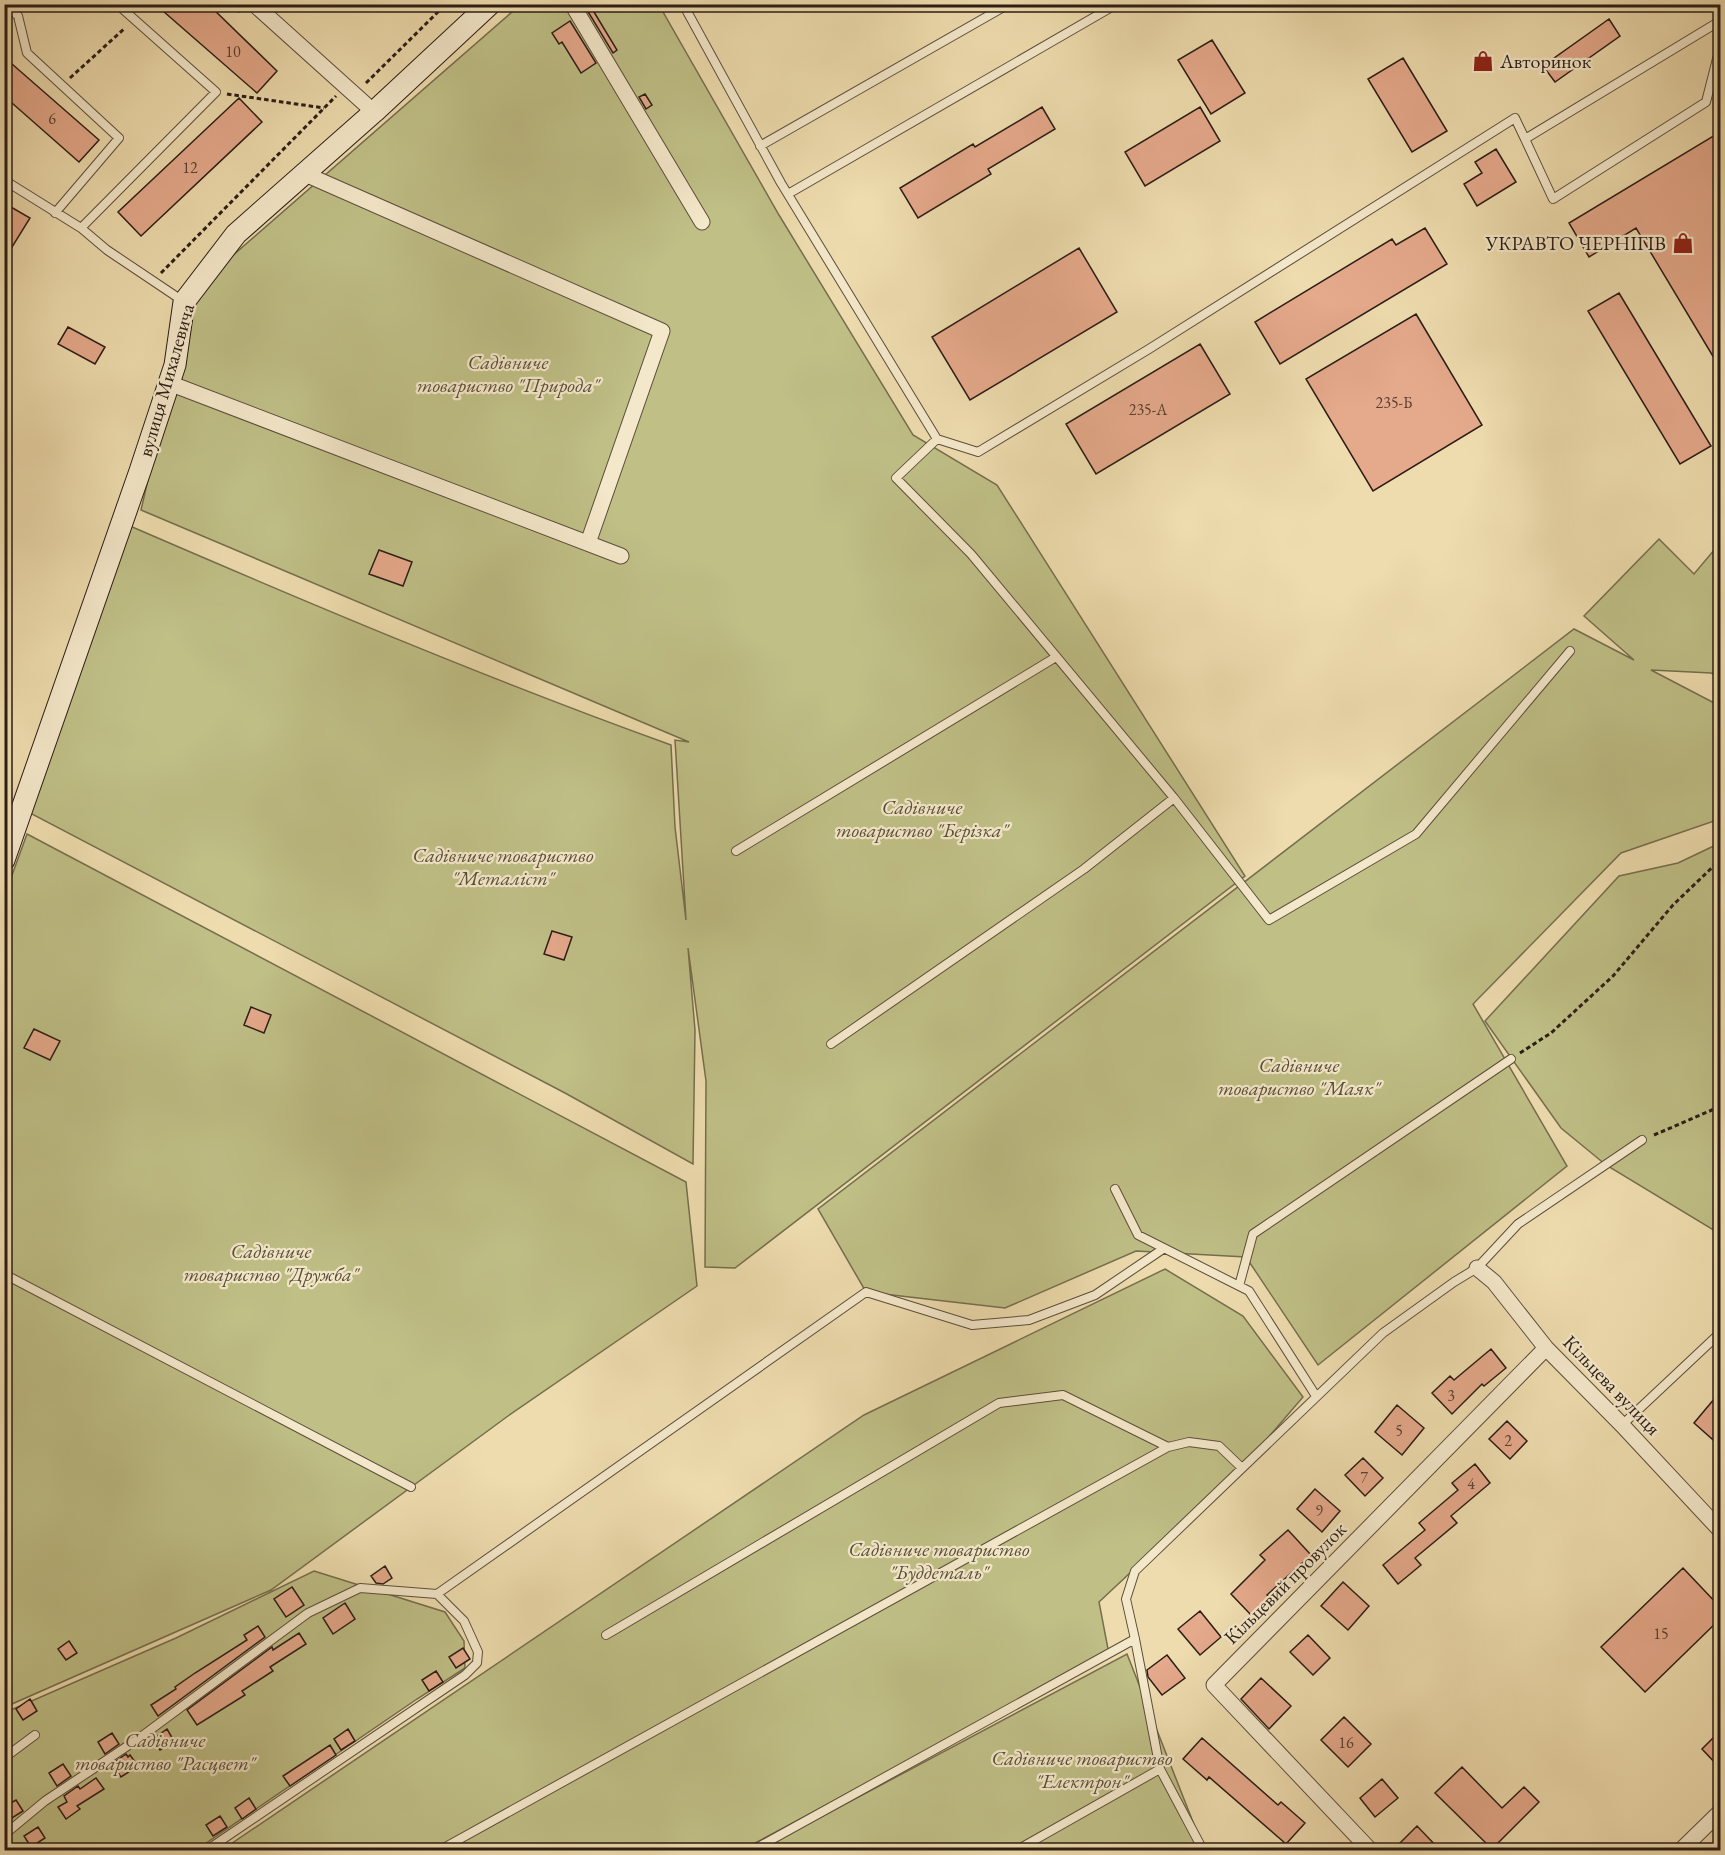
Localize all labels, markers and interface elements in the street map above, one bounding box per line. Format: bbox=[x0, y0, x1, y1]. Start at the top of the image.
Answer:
house number: 10 bbox=[225, 41, 241, 62]
place label: Авторинок bbox=[1499, 48, 1592, 74]
shop icon: Авторинок bbox=[1471, 49, 1495, 73]
house number: 6 bbox=[48, 108, 56, 129]
house number: 12 bbox=[182, 157, 198, 178]
place label: УКРАВТО ЧЕРНІГІВ bbox=[1485, 230, 1666, 256]
shop icon: УКРАВТО ЧЕРНІГІВ bbox=[1671, 231, 1695, 255]
street label: вулиця Михалевича bbox=[132, 300, 200, 460]
park label: Садівниче товариство "Природа" bbox=[417, 349, 602, 398]
house number: 235-Б bbox=[1376, 392, 1412, 413]
house number: 235-А bbox=[1129, 399, 1168, 420]
park label: Садівниче товариство "Берізка" bbox=[836, 794, 1011, 843]
park label: Садівниче товариство "Металіст" bbox=[413, 842, 594, 891]
park label: Садівниче товариство "Маяк" bbox=[1218, 1052, 1382, 1101]
park label: Садівниче товариство "Дружба" bbox=[183, 1238, 361, 1287]
street label: Кільцева вулиця bbox=[1558, 1329, 1667, 1441]
house number: 3 bbox=[1447, 1385, 1455, 1406]
house number: 5 bbox=[1395, 1420, 1403, 1441]
house number: 2 bbox=[1504, 1430, 1512, 1451]
house number: 7 bbox=[1360, 1467, 1368, 1488]
house number: 4 bbox=[1467, 1473, 1475, 1494]
house number: 9 bbox=[1315, 1500, 1323, 1521]
street label: Кільцевий провулок bbox=[1218, 1516, 1352, 1650]
park label: Садівниче товариство "Буддеталь" bbox=[849, 1536, 1030, 1585]
house number: 15 bbox=[1653, 1623, 1669, 1644]
park label: Садівниче товариство "Расцвет" bbox=[75, 1727, 258, 1776]
house number: 16 bbox=[1338, 1732, 1354, 1753]
park label: Садівниче товариство "Електрон" bbox=[992, 1745, 1173, 1794]

